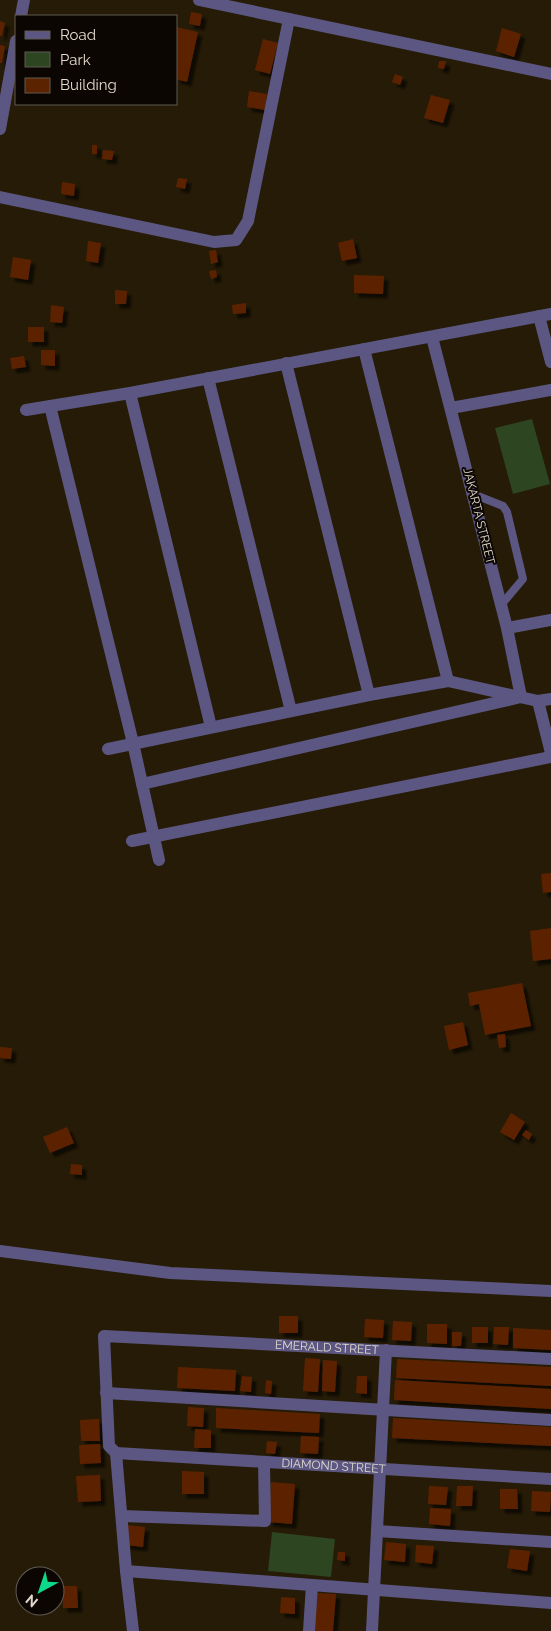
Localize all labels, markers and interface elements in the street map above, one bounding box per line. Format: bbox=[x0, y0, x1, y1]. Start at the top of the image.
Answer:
legend bbox=[15, 15, 178, 105]
text: Road bbox=[60, 26, 96, 44]
text: Park bbox=[60, 51, 91, 69]
text: Building bbox=[60, 76, 117, 94]
street label: JAKARTA STREET bbox=[460, 466, 498, 566]
street label: EMERALD STREET bbox=[274, 1338, 380, 1357]
street label: DIAMOND STREET bbox=[281, 1456, 387, 1476]
north arrow bbox=[15, 1566, 65, 1616]
text: N bbox=[22, 1591, 41, 1611]

